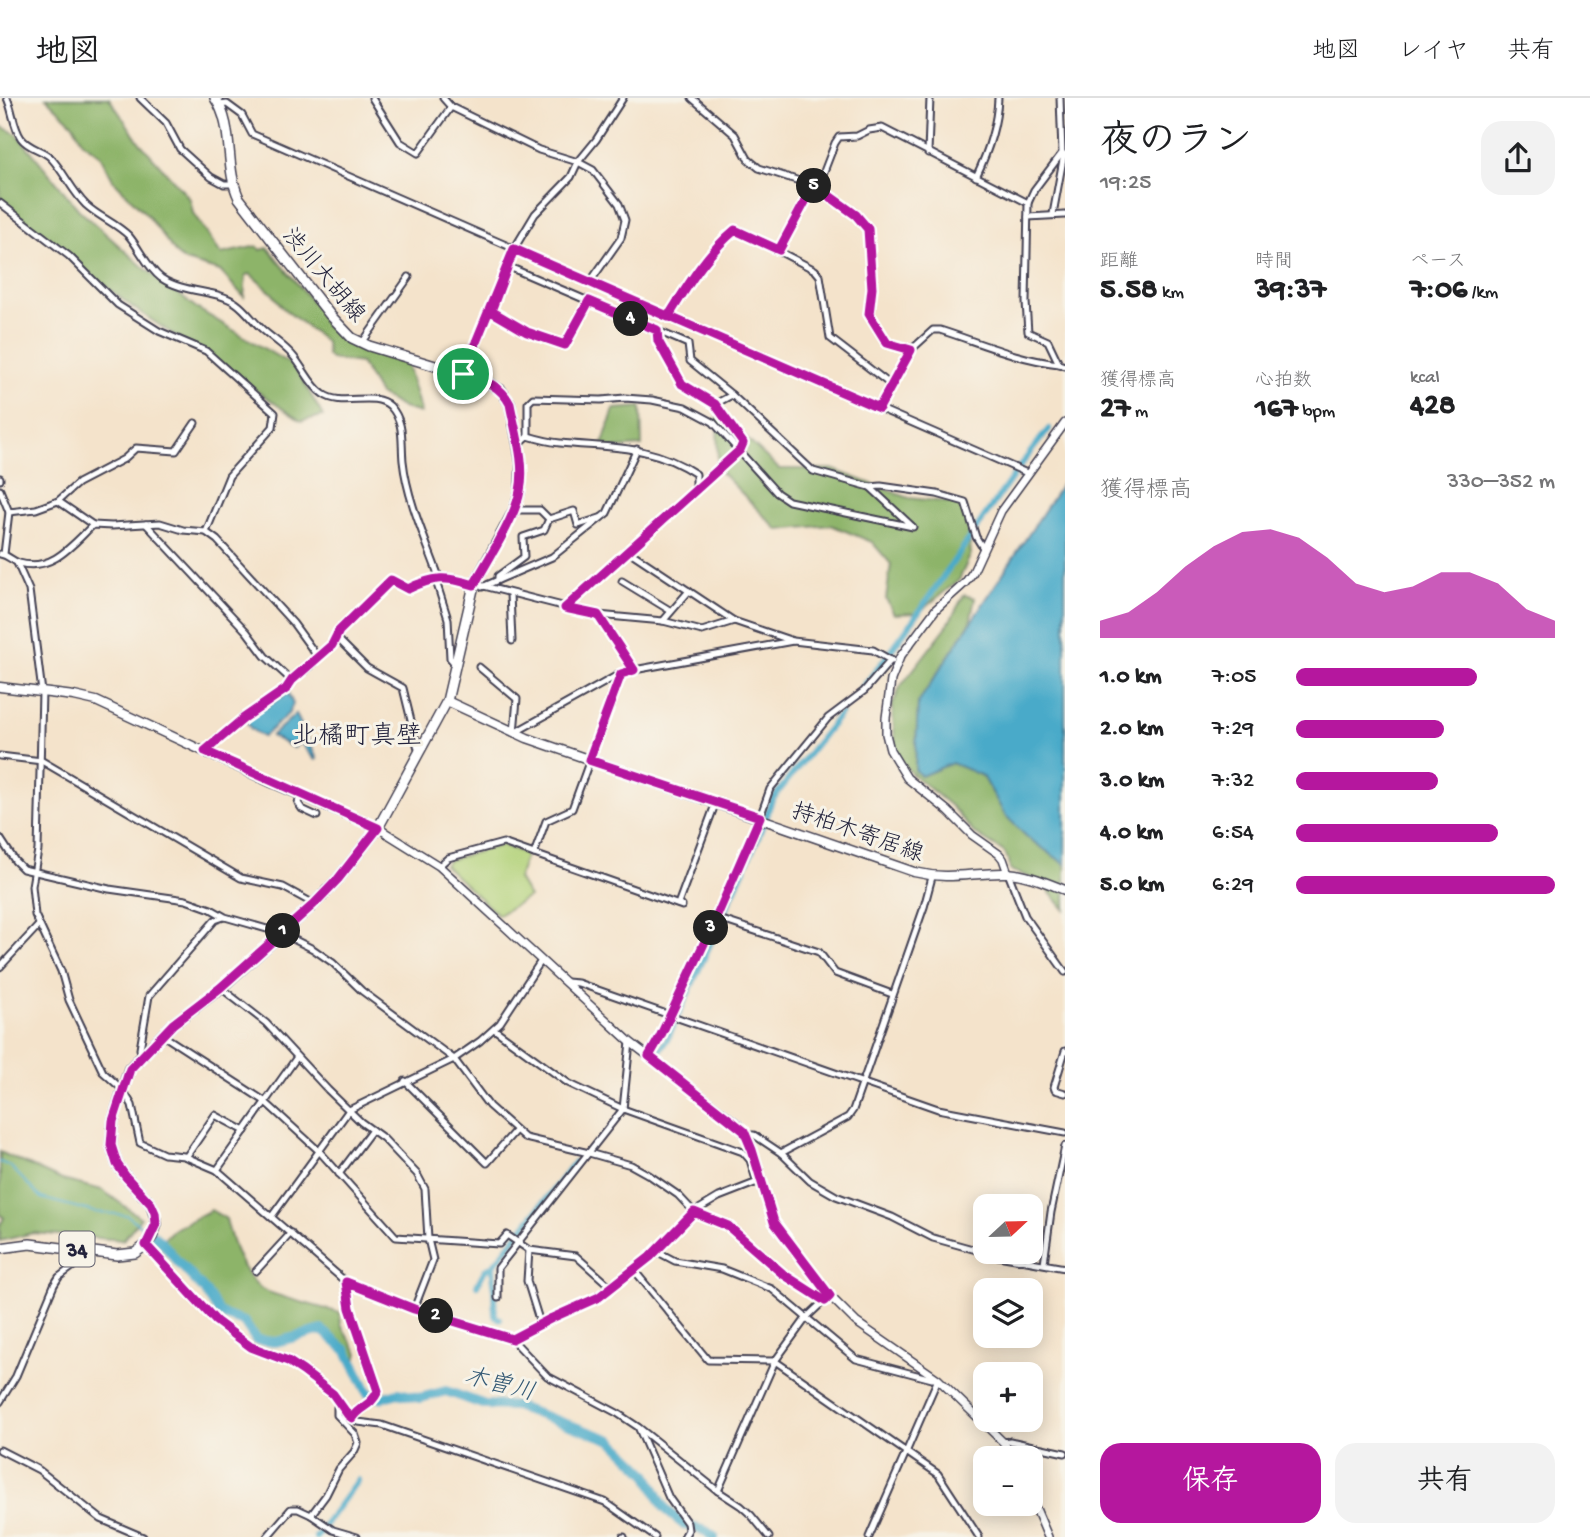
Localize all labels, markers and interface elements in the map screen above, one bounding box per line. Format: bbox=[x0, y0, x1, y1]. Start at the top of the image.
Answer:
text: 地図 bbox=[35, 36, 101, 74]
text: 地図 bbox=[1312, 38, 1360, 67]
text: レイヤ bbox=[1398, 38, 1469, 67]
text: 共有 bbox=[1507, 38, 1555, 67]
button: share bbox=[1481, 121, 1555, 195]
text: 夜のラン bbox=[1100, 122, 1252, 166]
pin: 5 bbox=[796, 168, 832, 204]
text: 19:25 bbox=[1100, 170, 1151, 197]
text: 5 bbox=[809, 174, 819, 197]
street label: 渋川大胡線 bbox=[275, 223, 370, 329]
text: 距離 bbox=[1100, 251, 1138, 274]
text: 時間 bbox=[1255, 251, 1293, 274]
text: ペース bbox=[1410, 251, 1466, 274]
text: 5.58 bbox=[1100, 274, 1157, 309]
text: 39:37 bbox=[1255, 274, 1326, 309]
text: 7:06 bbox=[1410, 274, 1467, 309]
text: km bbox=[1157, 282, 1184, 305]
text: /km bbox=[1467, 282, 1498, 305]
pin: 4 bbox=[614, 302, 648, 336]
text: 4 bbox=[626, 307, 635, 330]
pin bbox=[433, 344, 493, 404]
icon: arrive bbox=[444, 355, 482, 393]
text: kcal bbox=[1410, 367, 1440, 390]
text: 獲得標高 bbox=[1100, 370, 1176, 393]
text: 心拍数 bbox=[1255, 370, 1312, 393]
text: 428 bbox=[1410, 390, 1455, 425]
text: 27 bbox=[1100, 393, 1130, 428]
text: 167 bbox=[1255, 393, 1298, 428]
text: m bbox=[1130, 401, 1148, 424]
text: bpm bbox=[1298, 401, 1335, 424]
text: 330–352 m bbox=[1447, 469, 1555, 496]
text: 獲得標高 bbox=[1100, 478, 1192, 505]
text: 1.0 km bbox=[1100, 664, 1162, 691]
text: 7:05 bbox=[1212, 664, 1256, 691]
text: 2.0 km bbox=[1100, 716, 1164, 743]
text: 7:29 bbox=[1212, 716, 1254, 743]
district label: 北橘町真壁 bbox=[292, 721, 422, 754]
text: 3.0 km bbox=[1100, 768, 1164, 795]
text: 7:32 bbox=[1212, 768, 1254, 795]
street label: 持柏木寄居線 bbox=[787, 798, 927, 870]
text: 4.0 km bbox=[1100, 820, 1163, 847]
text: 6:54 bbox=[1212, 820, 1254, 847]
text: 5.0 km bbox=[1100, 872, 1164, 899]
text: 6:29 bbox=[1212, 872, 1254, 899]
pin: 3 bbox=[694, 910, 728, 946]
pin: 1 bbox=[266, 914, 300, 948]
text: 3 bbox=[706, 916, 715, 939]
text: 1 bbox=[279, 919, 286, 942]
north arrow bbox=[973, 1194, 1043, 1264]
map controls bbox=[973, 1194, 1043, 1516]
road number: 34 bbox=[60, 1232, 94, 1266]
button: layers bbox=[973, 1278, 1043, 1348]
pin: 2 bbox=[418, 1298, 453, 1334]
text: 2 bbox=[431, 1304, 440, 1327]
button: + bbox=[973, 1362, 1043, 1432]
water label: 木曽川 bbox=[461, 1363, 538, 1409]
button: 保存 bbox=[1100, 1443, 1321, 1523]
button: 共有 bbox=[1335, 1443, 1555, 1523]
button: − bbox=[973, 1446, 1043, 1516]

